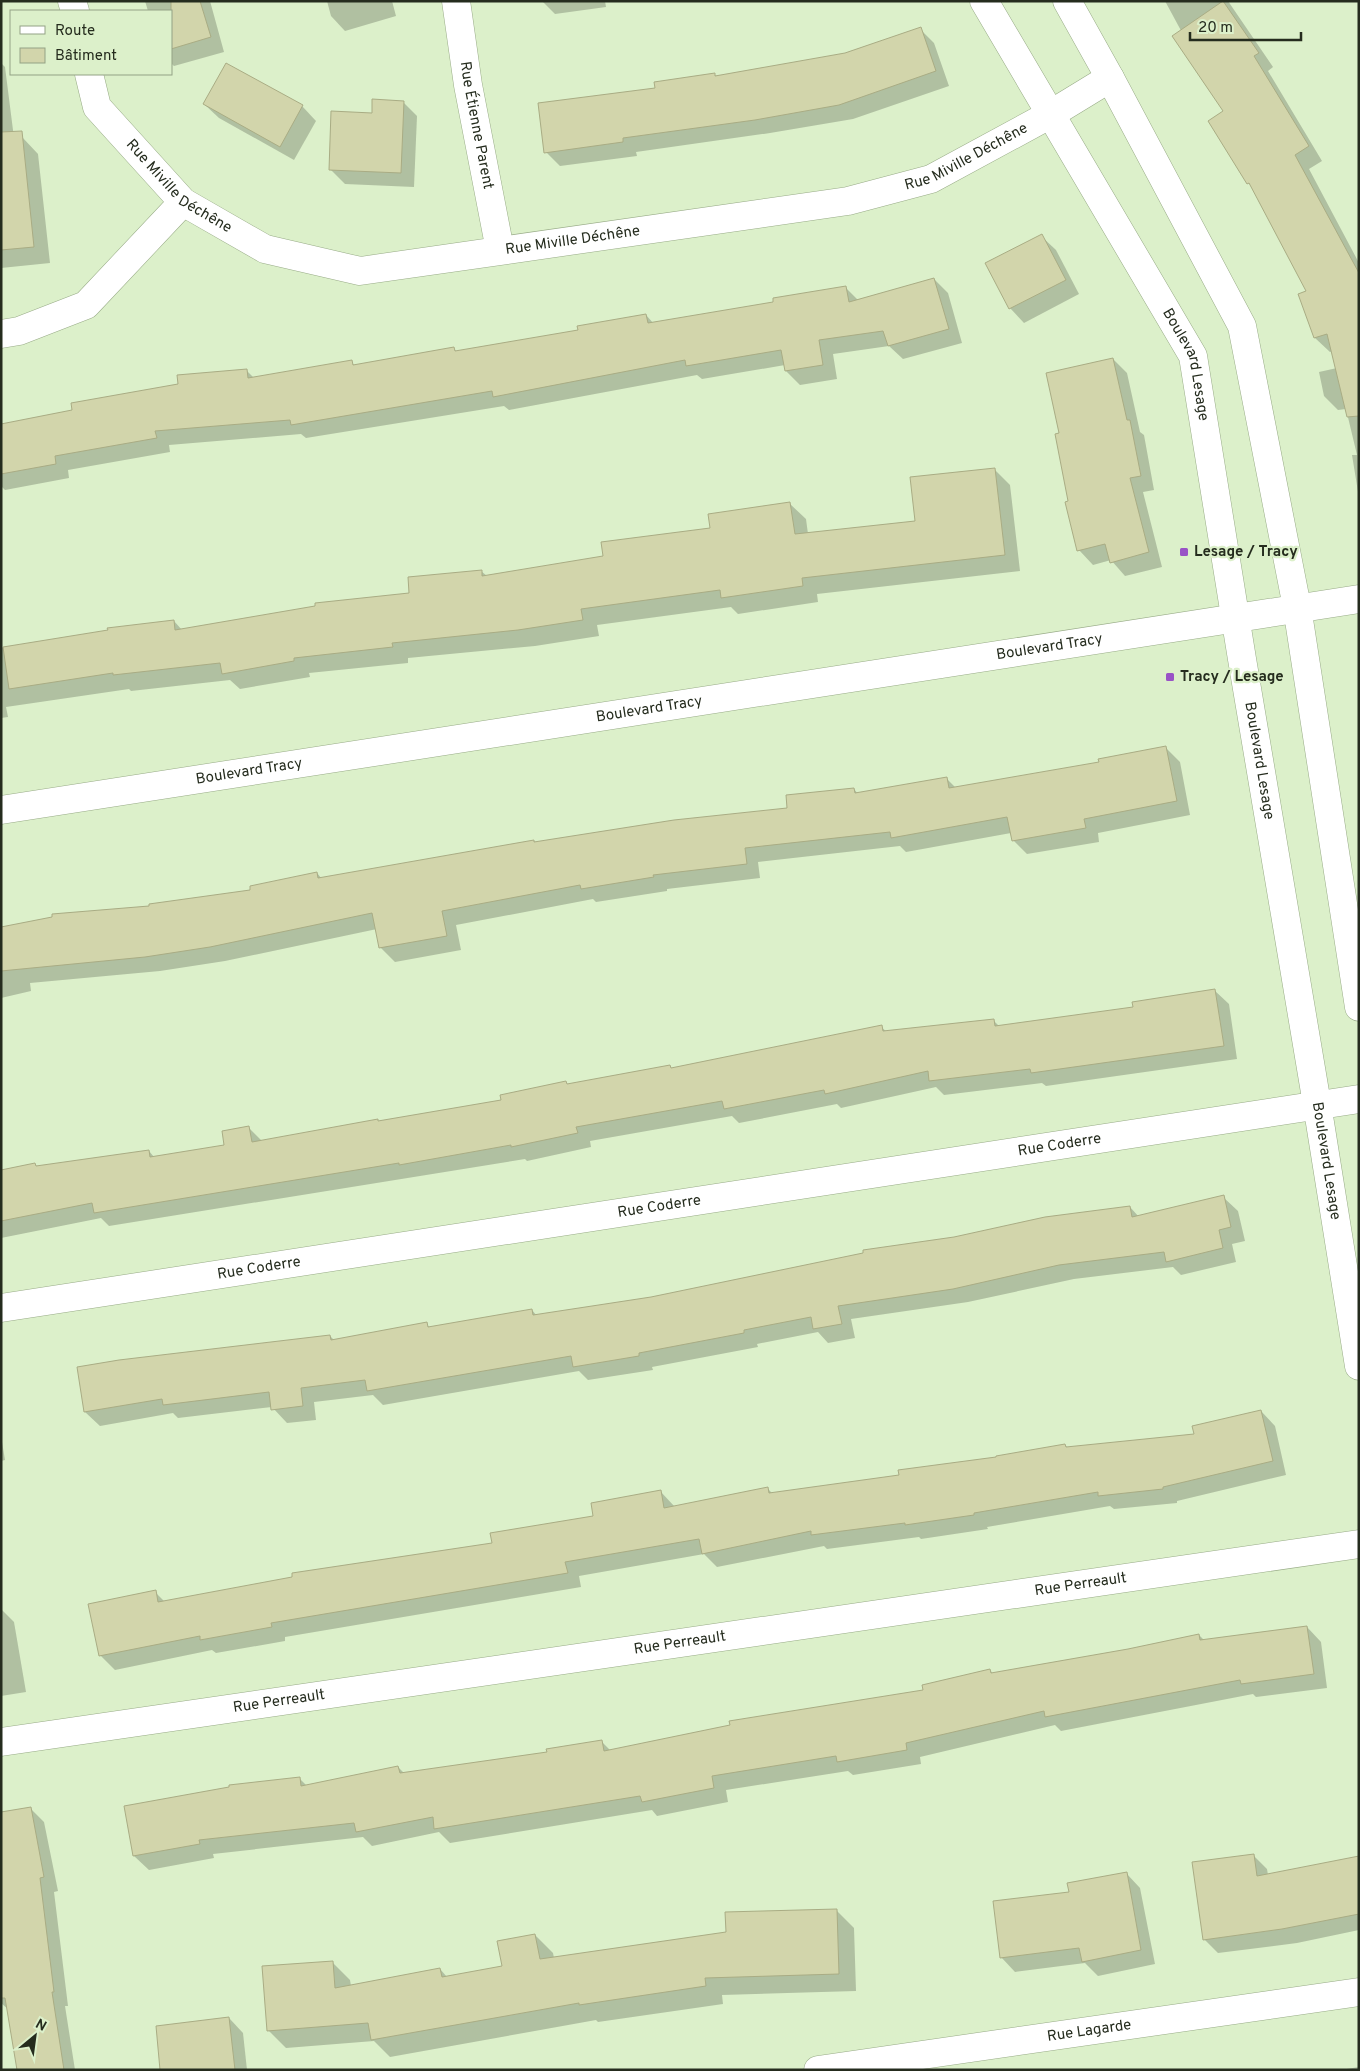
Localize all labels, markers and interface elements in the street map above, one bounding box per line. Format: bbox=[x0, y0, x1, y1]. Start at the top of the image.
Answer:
legend bbox=[10, 10, 172, 75]
scale bar bbox=[1190, 10, 1301, 42]
text: 20 m bbox=[1198, 19, 1233, 38]
text: Route bbox=[55, 22, 95, 41]
text: Bâtiment bbox=[55, 47, 117, 66]
street label: Rue Étienne Parent bbox=[455, 60, 498, 191]
street label: Rue Miville Déchêne bbox=[903, 119, 1031, 195]
street label: Rue Miville Déchêne bbox=[122, 136, 235, 238]
street label: Rue Miville Déchêne bbox=[504, 221, 641, 260]
street label: Boulevard Lesage bbox=[1158, 305, 1213, 422]
place label: Lesage / Tracy bbox=[1194, 543, 1298, 562]
marker: Lesage / Tracy bbox=[1178, 546, 1190, 558]
street label: Boulevard Tracy bbox=[995, 629, 1104, 665]
place label: Tracy / Lesage bbox=[1180, 668, 1284, 687]
marker: Tracy / Lesage bbox=[1164, 671, 1176, 683]
street label: Boulevard Tracy bbox=[595, 692, 704, 727]
street label: Boulevard Lesage bbox=[1240, 700, 1278, 821]
street label: Boulevard Tracy bbox=[194, 754, 304, 789]
street label: Boulevard Lesage bbox=[1307, 1101, 1345, 1221]
street label: Rue Coderre bbox=[1017, 1129, 1103, 1161]
street label: Rue Coderre bbox=[616, 1191, 702, 1222]
street label: Rue Coderre bbox=[216, 1253, 302, 1284]
street label: Rue Perreault bbox=[1033, 1569, 1128, 1601]
street label: Rue Perreault bbox=[633, 1627, 727, 1659]
street label: Rue Perreault bbox=[232, 1685, 326, 1718]
north arrow bbox=[10, 2011, 60, 2061]
street label: Rue Lagarde bbox=[1046, 2015, 1133, 2046]
text: N bbox=[32, 2016, 49, 2036]

